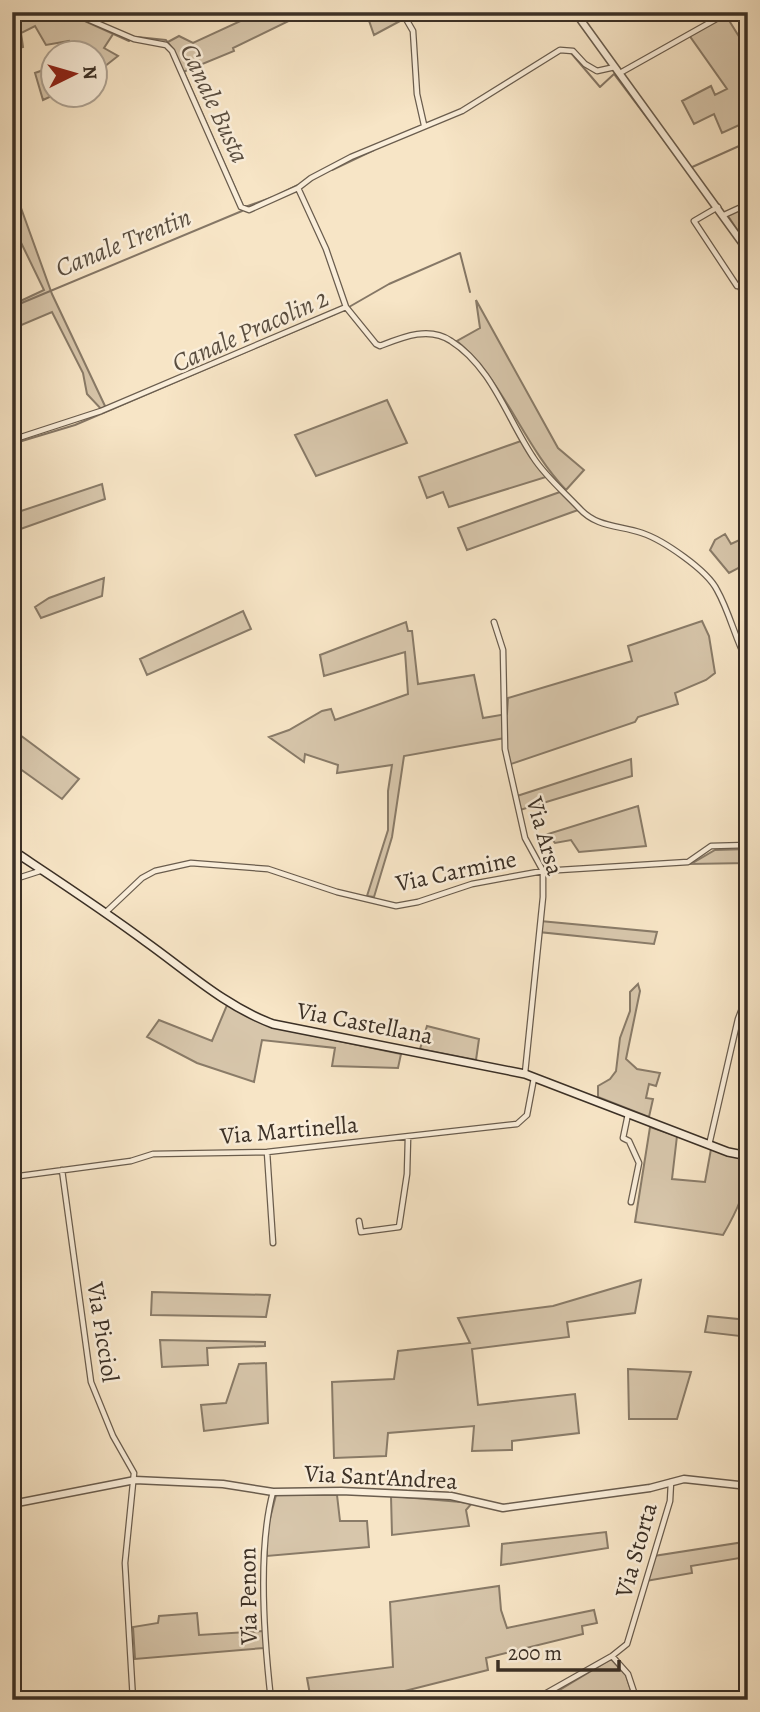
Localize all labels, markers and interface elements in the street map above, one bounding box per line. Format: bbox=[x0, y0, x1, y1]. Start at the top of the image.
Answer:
north arrow bbox=[38, 38, 108, 108]
water label: Canale Busta bbox=[172, 38, 257, 168]
text: N bbox=[76, 65, 104, 81]
water label: Canale Trentin bbox=[50, 199, 196, 286]
water label: Canale Pracolin 2 bbox=[166, 280, 334, 381]
street label: Via Arsa bbox=[518, 792, 572, 880]
street label: Via Carmine bbox=[392, 843, 519, 900]
street label: Via Castellana bbox=[293, 994, 437, 1052]
street label: Via Martinella bbox=[218, 1108, 360, 1152]
street label: Via Picciol bbox=[79, 1279, 127, 1384]
street label: Via Sant'Andrea bbox=[303, 1457, 459, 1497]
street label: Via Storta bbox=[607, 1498, 665, 1602]
street label: Via Penon bbox=[231, 1547, 265, 1646]
scale bar bbox=[498, 1628, 618, 1672]
text: 200 m bbox=[508, 1639, 562, 1667]

